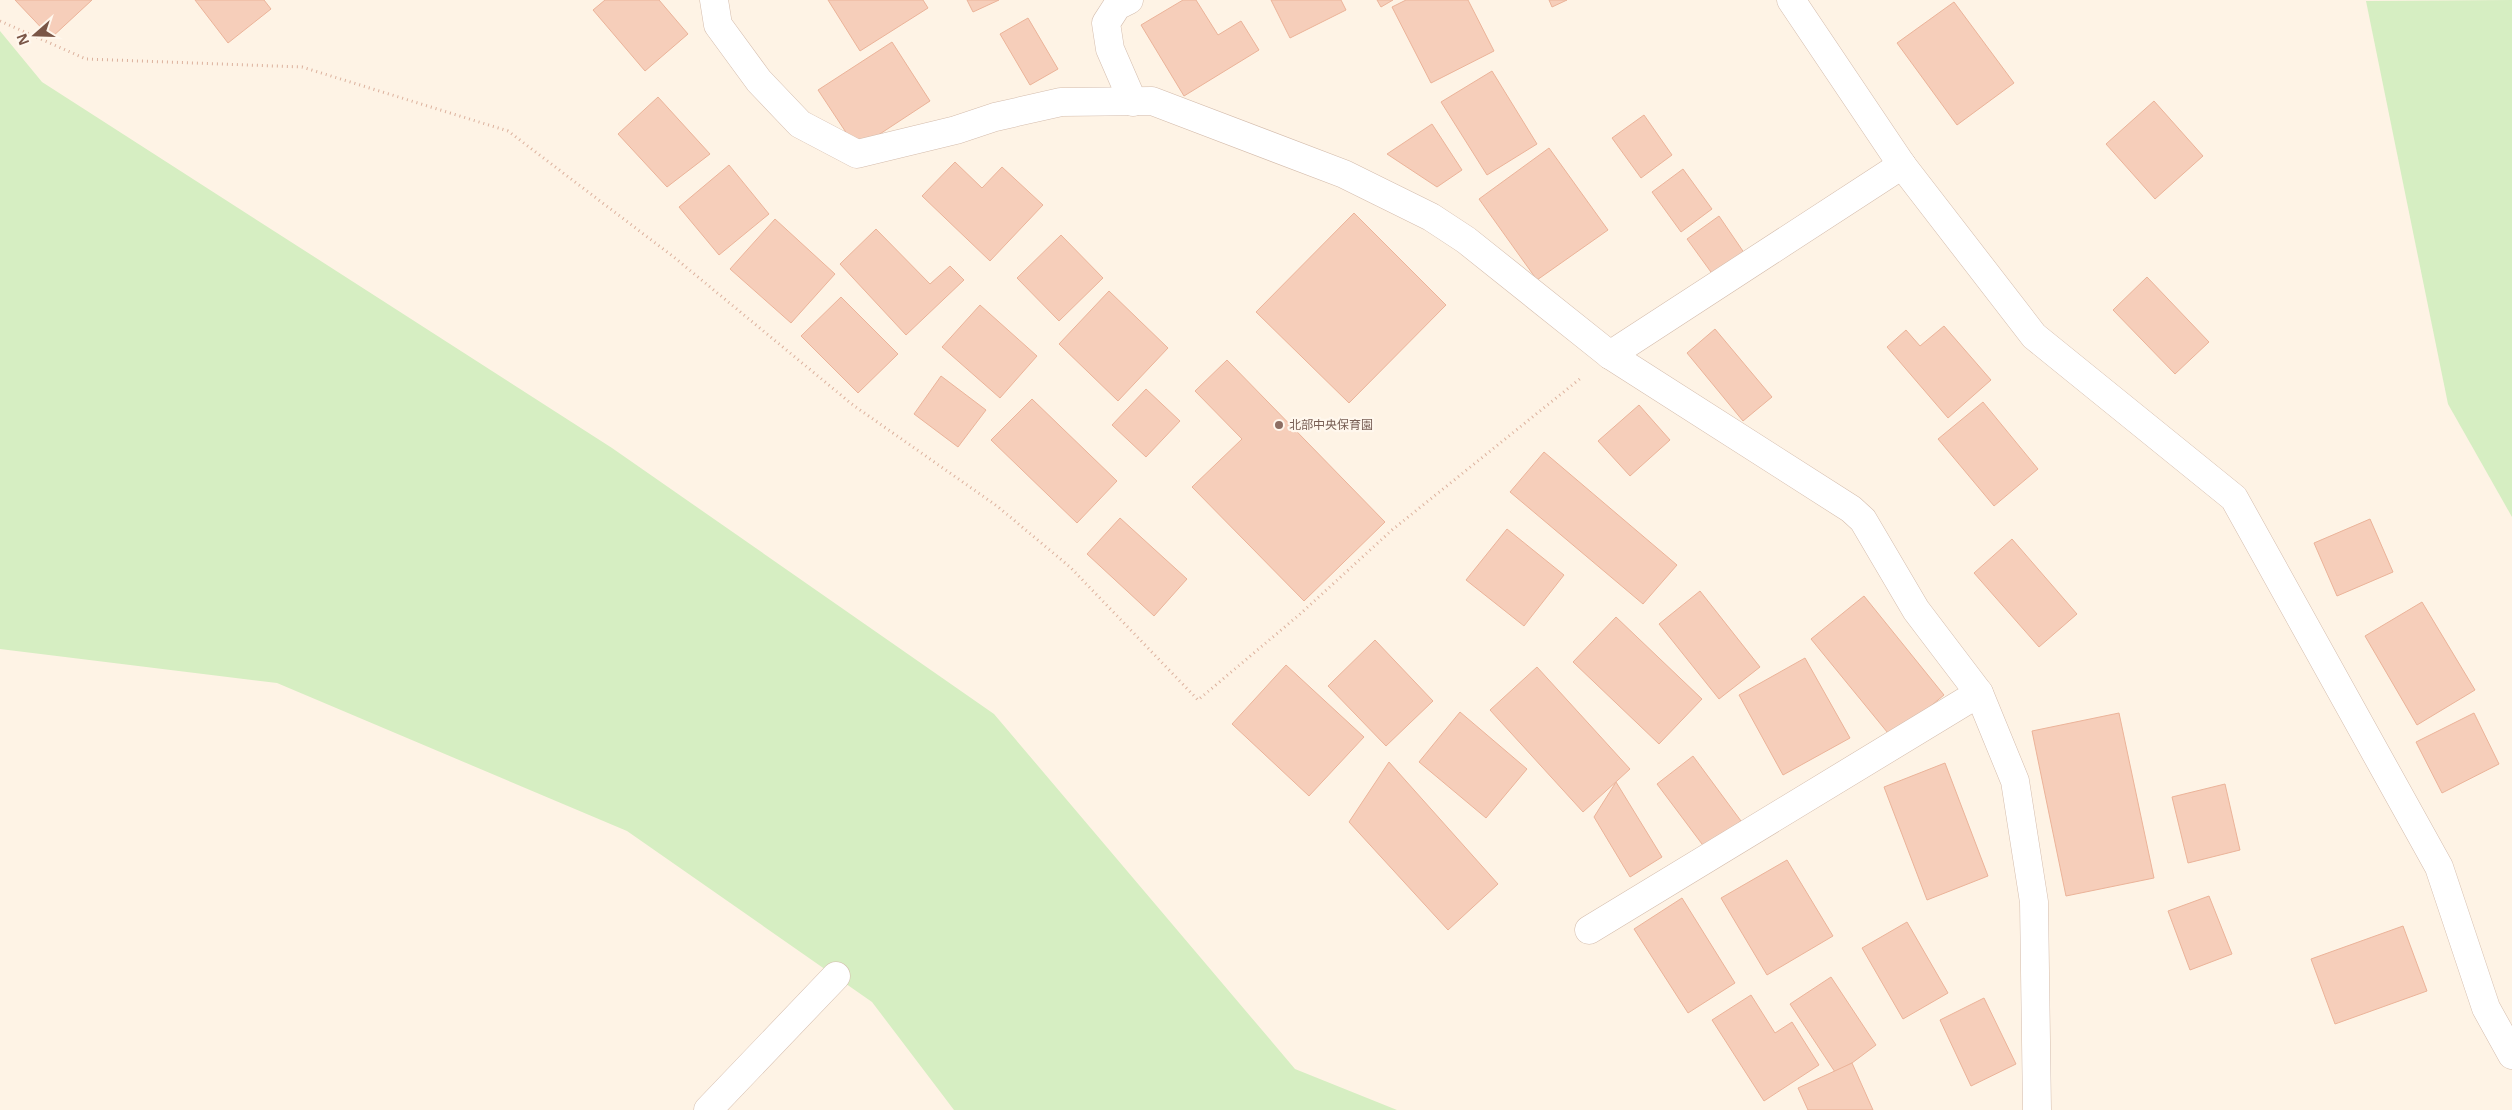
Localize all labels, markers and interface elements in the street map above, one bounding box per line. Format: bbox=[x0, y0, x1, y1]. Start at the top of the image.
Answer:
north arrow bbox=[10, 10, 60, 60]
text: N bbox=[11, 31, 33, 48]
place label: 北部中央保育園 bbox=[1289, 416, 1373, 433]
marker: 北部中央保育園 bbox=[1273, 419, 1285, 431]

